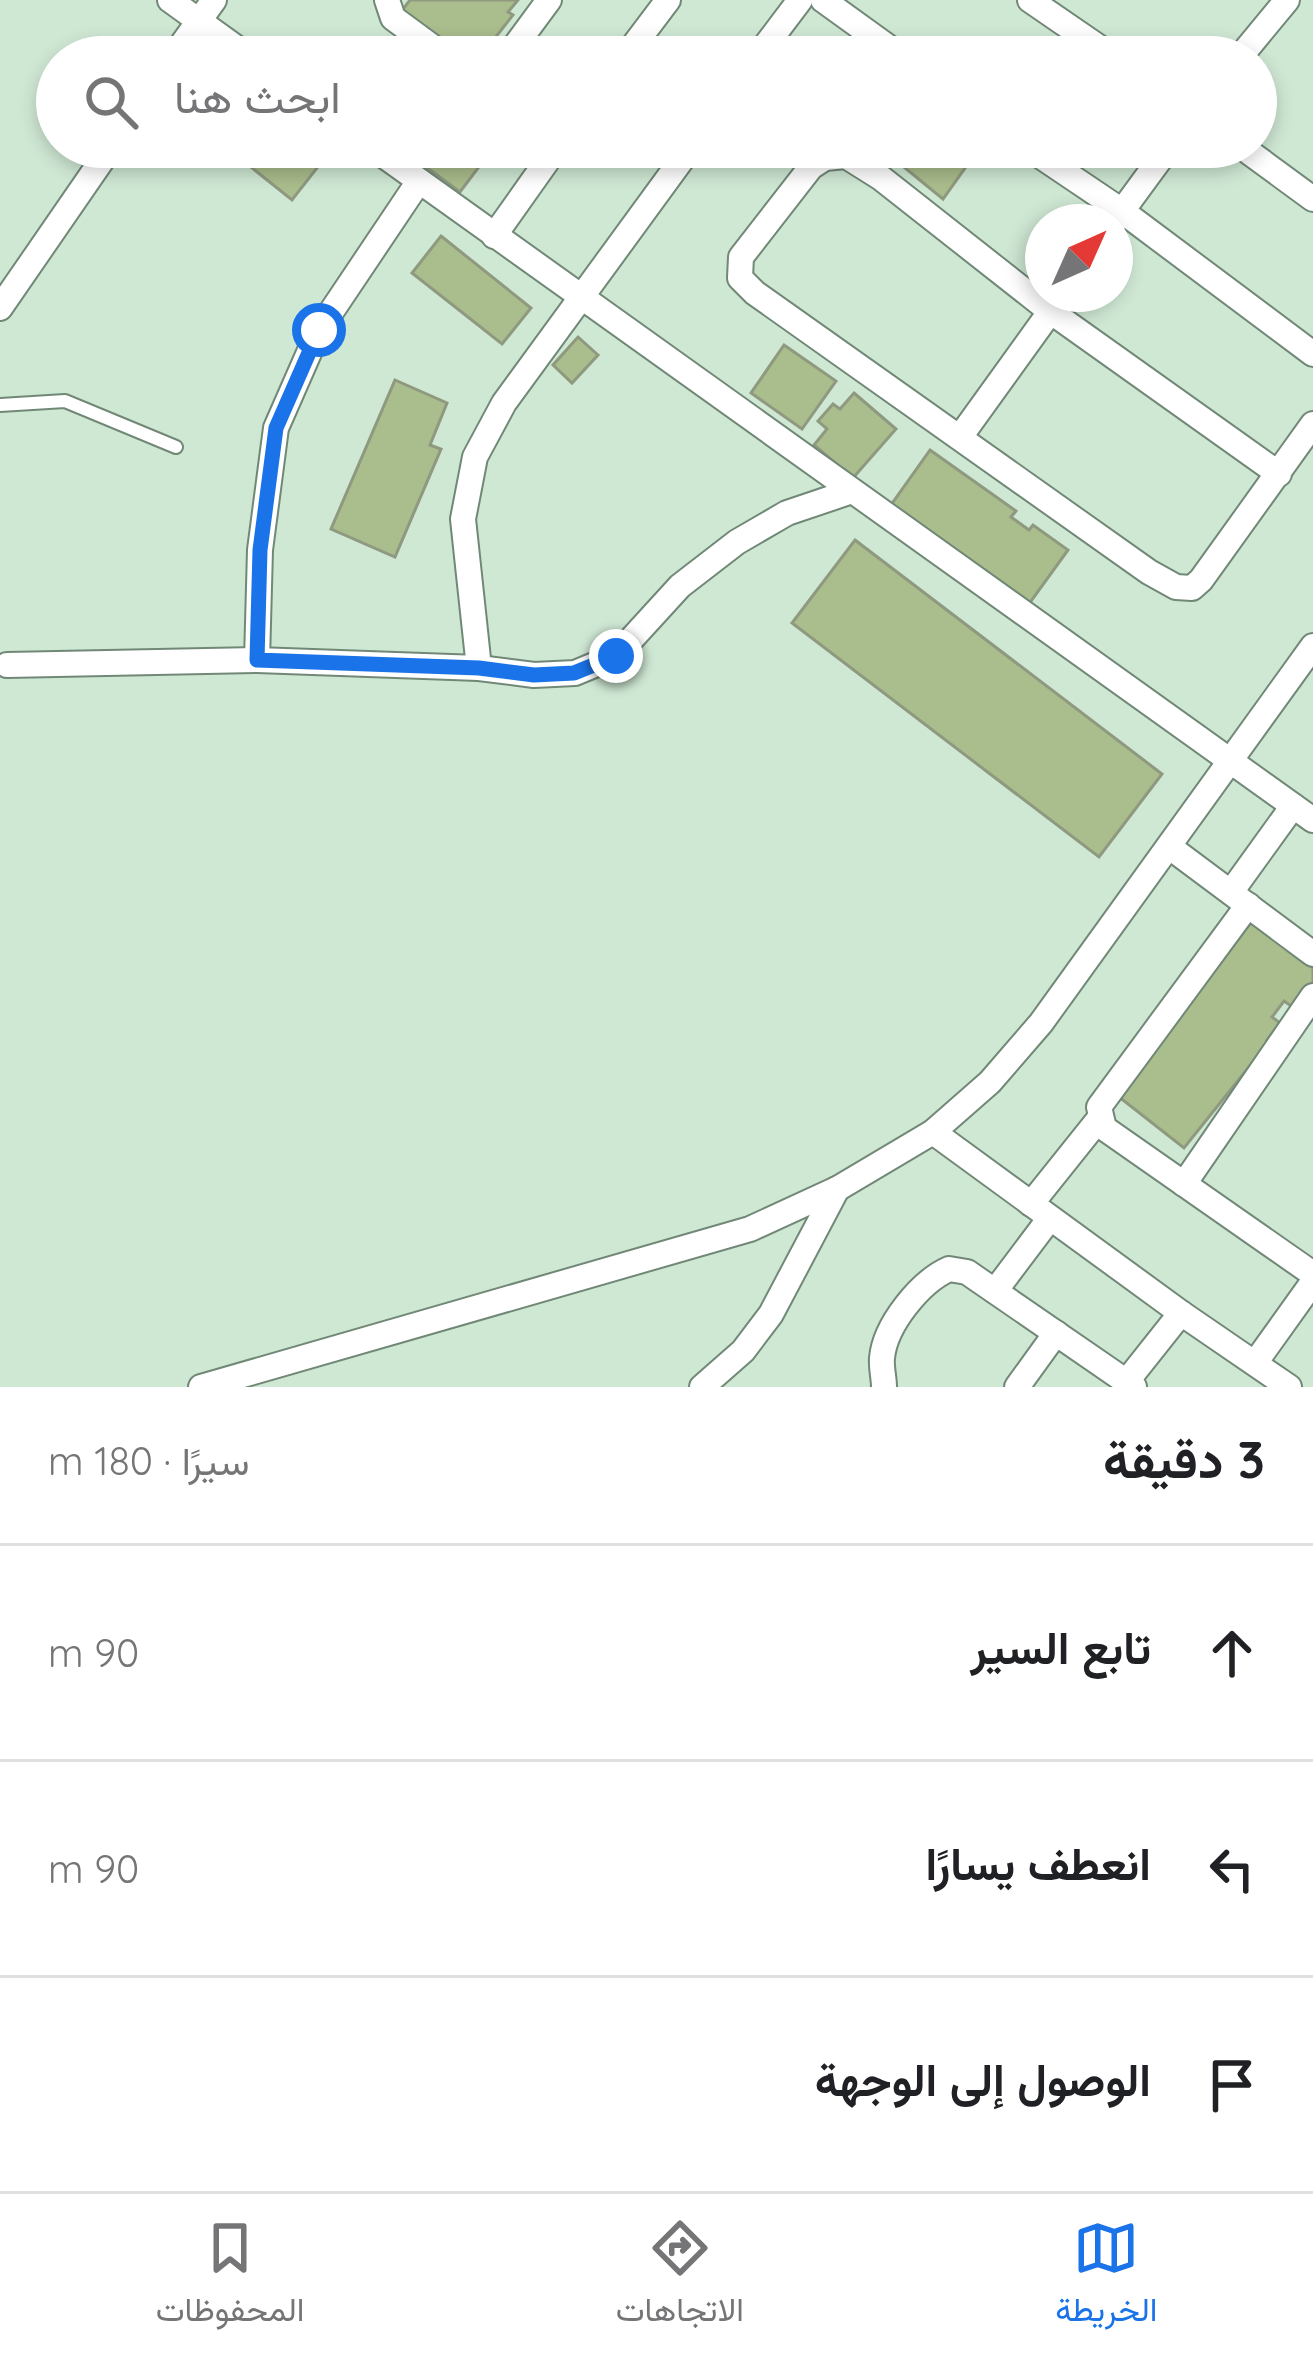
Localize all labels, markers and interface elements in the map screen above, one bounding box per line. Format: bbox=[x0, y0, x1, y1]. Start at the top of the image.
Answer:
search box bbox=[36, 36, 1277, 168]
text: ابحث هنا bbox=[174, 68, 341, 124]
icon: search bbox=[78, 69, 144, 135]
north arrow bbox=[1025, 204, 1133, 312]
route start bbox=[292, 303, 346, 357]
route end bbox=[589, 629, 643, 683]
text: 3 دقيقة bbox=[1103, 1427, 1265, 1491]
text: سيرًا · 180 m bbox=[48, 1436, 250, 1485]
text: تابع السير bbox=[971, 1619, 1151, 1675]
icon: ahead bbox=[1199, 1620, 1265, 1686]
text: 90 m bbox=[48, 1628, 139, 1677]
text: انعطف يسارًا bbox=[925, 1835, 1151, 1891]
icon: left bbox=[1199, 1836, 1265, 1902]
text: 90 m bbox=[48, 1844, 139, 1893]
text: الوصول إلى الوجهة bbox=[815, 2051, 1151, 2107]
icon: arrive bbox=[1199, 2052, 1265, 2118]
tab: المحفوظات bbox=[156, 2215, 304, 2339]
tab: الاتجاهات bbox=[616, 2215, 744, 2339]
tab: الخريطة bbox=[1055, 2215, 1157, 2339]

